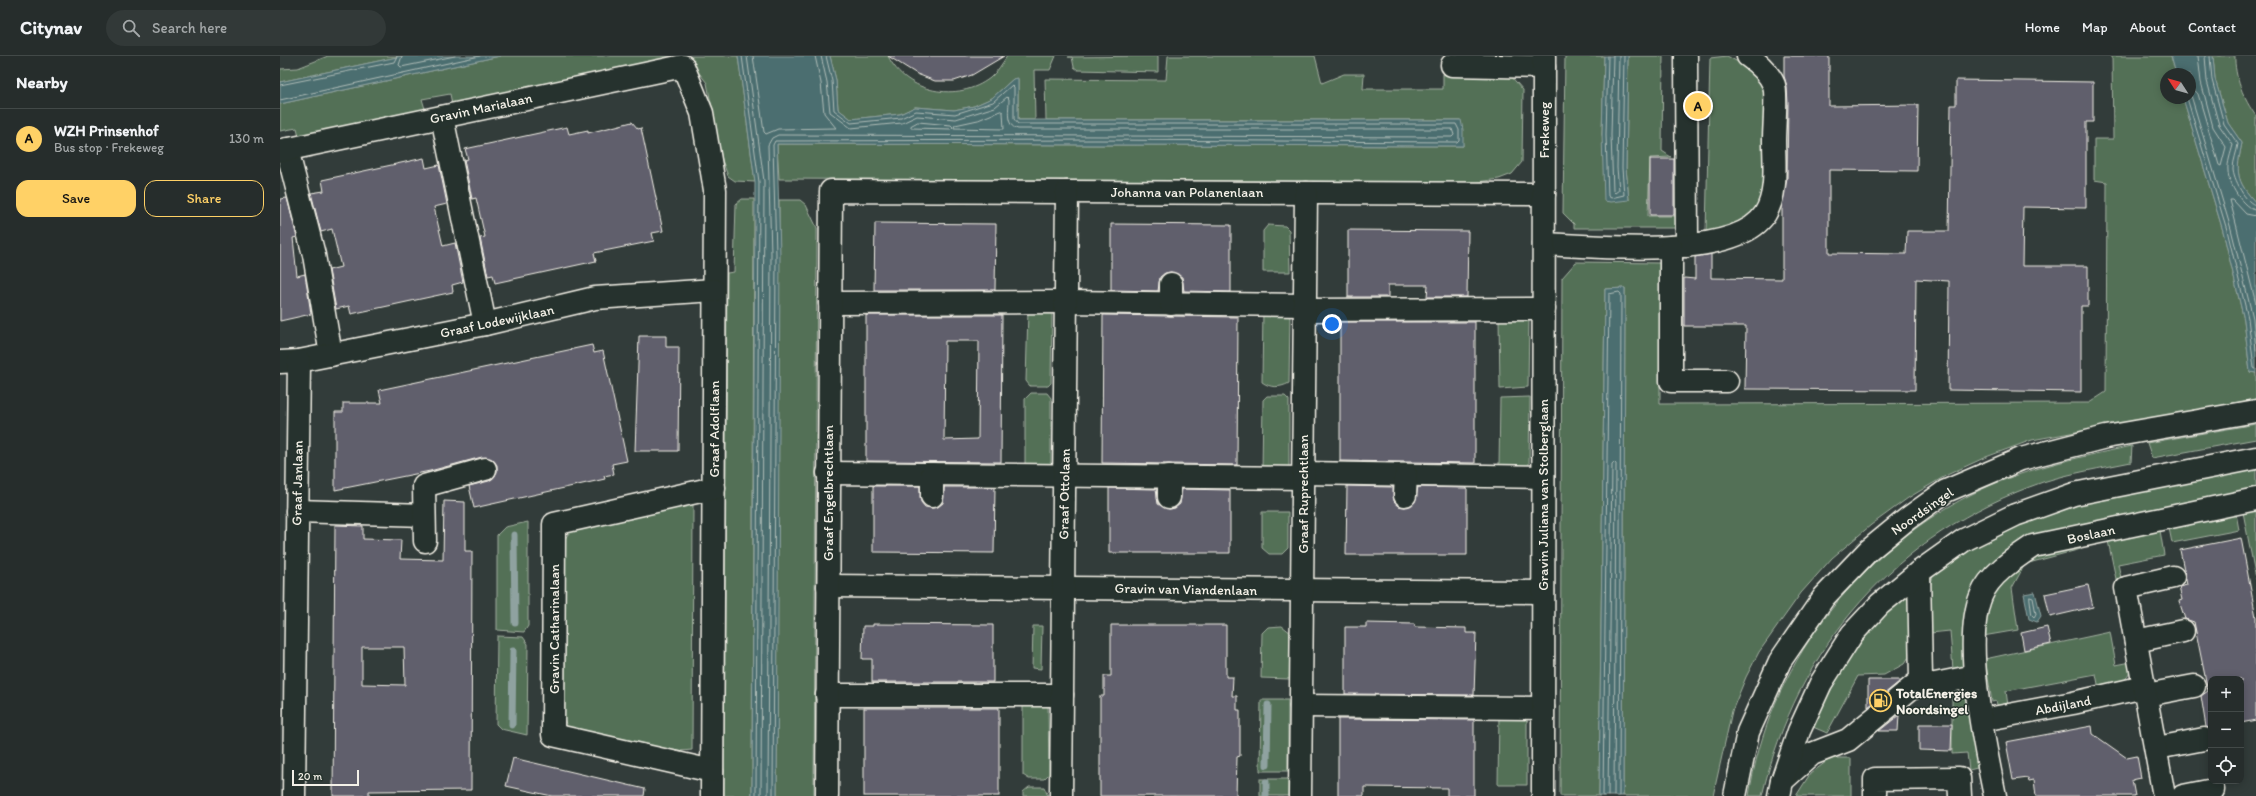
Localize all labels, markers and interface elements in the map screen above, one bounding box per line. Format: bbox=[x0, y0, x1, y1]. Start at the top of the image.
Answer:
search box bbox=[106, 10, 386, 46]
text: Citynav bbox=[20, 16, 82, 39]
icon: search bbox=[120, 17, 142, 39]
text: Search here bbox=[152, 19, 227, 37]
text: Home bbox=[2025, 19, 2060, 36]
text: Map bbox=[2082, 19, 2108, 36]
text: About bbox=[2130, 19, 2166, 36]
text: Contact bbox=[2188, 19, 2236, 36]
north arrow bbox=[2160, 68, 2196, 104]
text: Nearby bbox=[16, 72, 68, 92]
street label: Gravin Marialaan bbox=[428, 89, 534, 128]
pin: A bbox=[1685, 91, 1711, 121]
street label: Frekeweg bbox=[1536, 101, 1553, 158]
text: WZH Prinsenhof bbox=[54, 122, 159, 140]
text: A bbox=[25, 131, 33, 146]
text: 130 m bbox=[229, 131, 264, 146]
text: Bus stop · Frekeweg bbox=[54, 140, 164, 155]
button: Save bbox=[16, 180, 136, 217]
button: Share bbox=[144, 180, 264, 217]
street label: Johanna van Polanenlaan bbox=[1111, 184, 1263, 201]
street label: Graaf Lodewijklaan bbox=[439, 301, 556, 342]
your location bbox=[1322, 314, 1342, 334]
street label: Graaf Adolflaan bbox=[706, 381, 723, 477]
street label: Gravin Juliana van Stolberglaan bbox=[1535, 399, 1552, 591]
street label: Graaf Engelbrechtlaan bbox=[820, 425, 837, 561]
street label: Graaf Ruprechtlaan bbox=[1295, 434, 1312, 554]
street label: Graaf Janlaan bbox=[288, 440, 307, 526]
street label: Graaf Ottolaan bbox=[1055, 448, 1074, 540]
street label: Noordsingel bbox=[1888, 484, 1957, 539]
street label: Boslaan bbox=[2066, 521, 2117, 548]
street label: Gravin Catharinalaan bbox=[546, 564, 563, 694]
street label: Gravin van Viandenlaan bbox=[1115, 580, 1258, 599]
map controls bbox=[2208, 676, 2244, 784]
button: + bbox=[2208, 676, 2244, 712]
place label: TotalEnergies Noordsingel bbox=[1895, 685, 1977, 718]
fuel station icon: TotalEnergies Noordsingel bbox=[1868, 688, 1894, 714]
street label: Abdijland bbox=[2034, 692, 2093, 719]
button: − bbox=[2208, 712, 2244, 748]
button: locate bbox=[2208, 748, 2244, 784]
scale bar bbox=[292, 768, 359, 787]
text: 20 m bbox=[298, 770, 322, 783]

